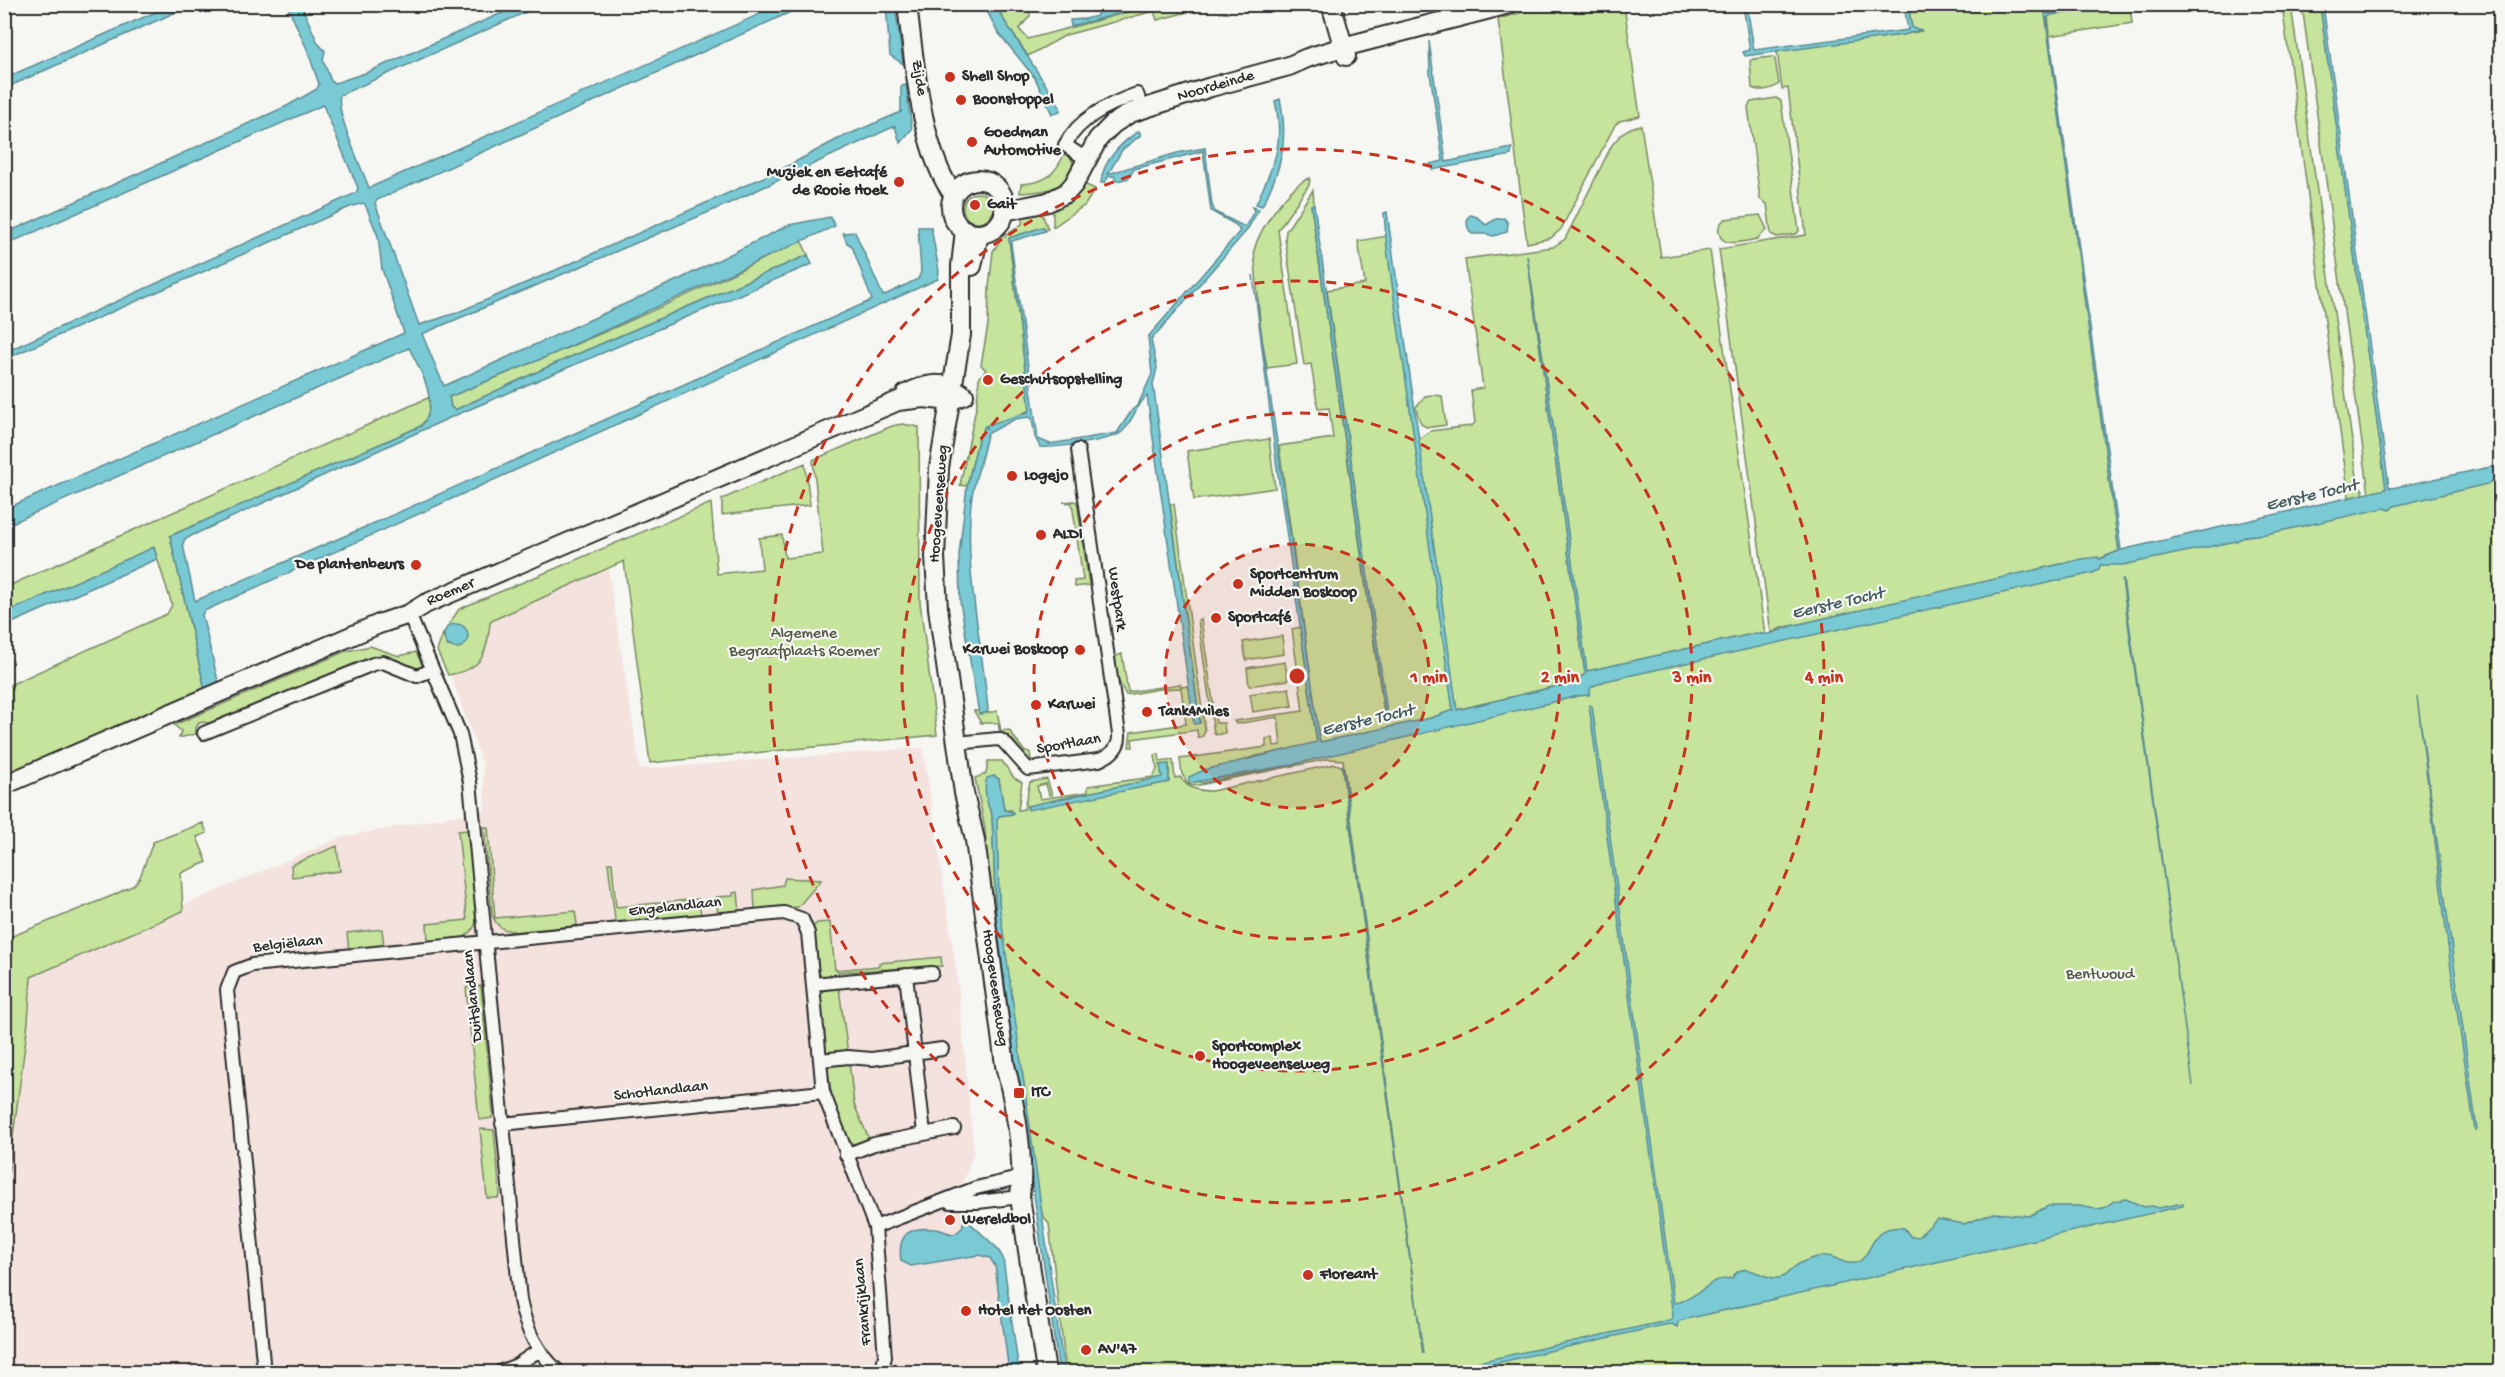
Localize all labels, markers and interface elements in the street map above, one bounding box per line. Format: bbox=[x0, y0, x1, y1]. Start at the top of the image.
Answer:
street label: Zijde bbox=[906, 59, 931, 98]
street label: Noordeinde bbox=[1175, 67, 1257, 107]
place label: Shell Shop bbox=[962, 68, 1029, 87]
marker: Shell Shop bbox=[943, 70, 957, 84]
place label: Boonstoppel bbox=[972, 91, 1054, 110]
marker: Boonstoppel bbox=[954, 93, 968, 107]
place label: Goedman Automotive bbox=[983, 124, 1062, 161]
marker: Goedman Automotive bbox=[965, 135, 979, 149]
place label: Muziek en Eetcafé de Rooie Hoek bbox=[767, 163, 889, 201]
marker: Muziek en Eetcafé de Rooie Hoek bbox=[892, 175, 906, 189]
place label: Gait bbox=[987, 196, 1017, 215]
marker: Gait bbox=[968, 198, 982, 212]
place label: Geschutsopstelling bbox=[1000, 371, 1122, 390]
marker: Geschutsopstelling bbox=[981, 373, 995, 387]
street label: Hoogeveenseweg bbox=[926, 444, 954, 564]
place label: Logejo bbox=[1024, 467, 1069, 486]
marker: Logejo bbox=[1005, 469, 1019, 483]
water label: Eerste Tocht bbox=[2264, 474, 2364, 517]
place label: ALDI bbox=[1052, 526, 1083, 545]
marker: ALDI bbox=[1034, 528, 1048, 542]
place label: De plantenbeurs bbox=[293, 556, 405, 575]
marker: De plantenbeurs bbox=[409, 558, 423, 572]
street label: Westpark bbox=[1102, 566, 1130, 634]
place label: Sportcentrum Midden Boskoop bbox=[1250, 566, 1357, 603]
street label: Roemer bbox=[424, 574, 479, 612]
marker: Sportcentrum Midden Boskoop bbox=[1231, 577, 1245, 591]
water label: Eerste Tocht bbox=[1790, 582, 1890, 625]
place label: Sportcafé bbox=[1228, 608, 1292, 628]
marker: Sportcafé bbox=[1209, 611, 1223, 625]
park label: Algemene Begraafplaats Roemer bbox=[728, 625, 880, 662]
place label: Karwei Boskoop bbox=[962, 641, 1068, 660]
marker: Karwei Boskoop bbox=[1073, 643, 1087, 657]
centre of rings bbox=[1287, 666, 1307, 686]
text: 1 min bbox=[1410, 668, 1448, 689]
text: 2 min bbox=[1541, 668, 1580, 689]
text: 3 min bbox=[1672, 668, 1712, 689]
text: 4 min bbox=[1804, 668, 1843, 689]
place label: Karwei bbox=[1047, 696, 1096, 715]
marker: Karwei bbox=[1029, 698, 1043, 712]
water label: Eerste Tocht bbox=[1320, 699, 1420, 742]
place label: Tank4Miles bbox=[1157, 703, 1230, 722]
marker: Tank4Miles bbox=[1140, 705, 1154, 719]
street label: Sportlaan bbox=[1035, 730, 1103, 760]
street label: Engelandlaan bbox=[628, 894, 723, 922]
street label: Hoogeveenseweg bbox=[976, 928, 1012, 1048]
street label: Belgiëlaan bbox=[251, 932, 324, 958]
street label: Duitslandlaan bbox=[460, 949, 488, 1044]
park label: Bentwoud bbox=[2065, 966, 2136, 985]
place label: Sportcomplex Hoogeveenseweg bbox=[1212, 1038, 1330, 1075]
marker: Sportcomplex Hoogeveenseweg bbox=[1193, 1049, 1207, 1063]
street label: Schotlandlaan bbox=[613, 1078, 709, 1106]
place label: ITC bbox=[1031, 1084, 1051, 1103]
marker: ITC bbox=[1012, 1086, 1026, 1100]
place label: Wereldbol bbox=[961, 1211, 1031, 1230]
marker: Wereldbol bbox=[943, 1213, 957, 1227]
street label: Frankrijklaan bbox=[851, 1257, 877, 1347]
place label: Floreant bbox=[1319, 1266, 1378, 1285]
marker: Floreant bbox=[1301, 1268, 1315, 1282]
place label: Hotel Het Oosten bbox=[978, 1302, 1092, 1321]
marker: Hotel Het Oosten bbox=[959, 1304, 973, 1318]
place label: AV'47 bbox=[1097, 1341, 1137, 1360]
marker: AV'47 bbox=[1079, 1343, 1093, 1357]

